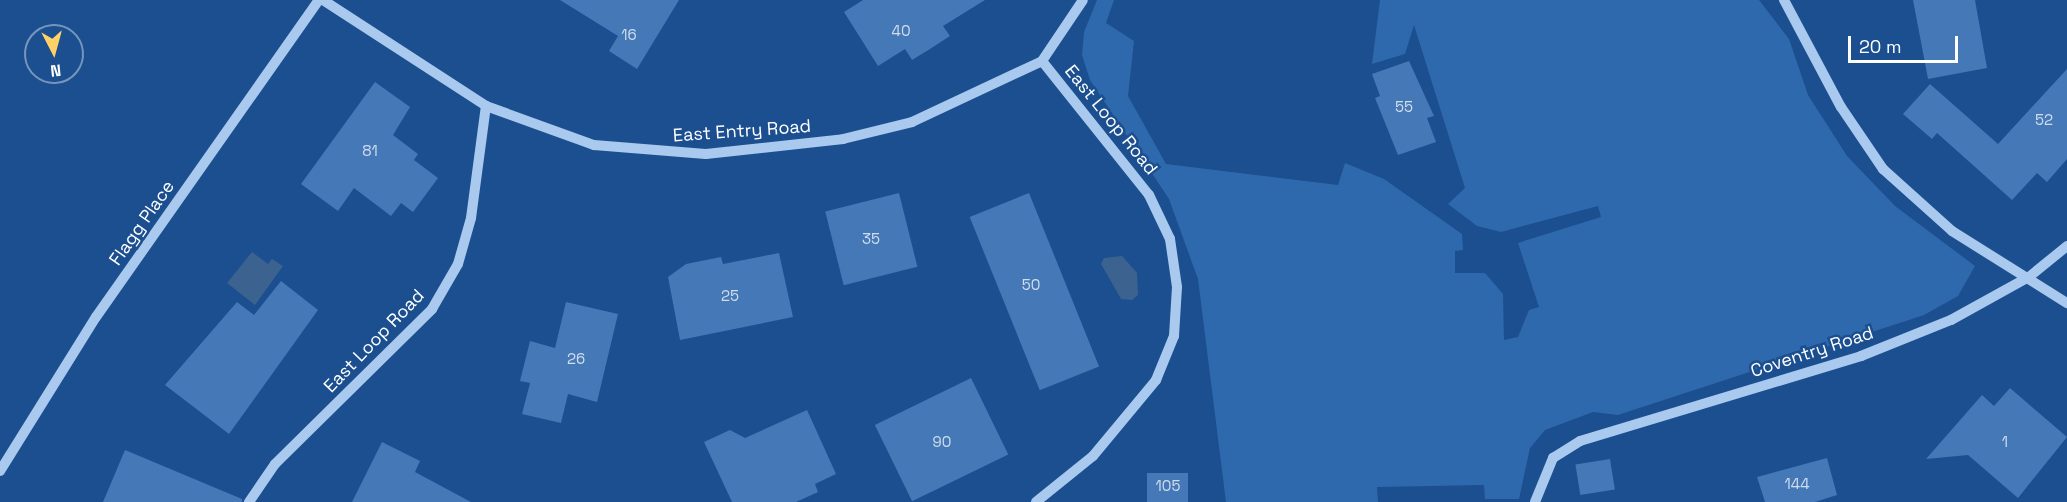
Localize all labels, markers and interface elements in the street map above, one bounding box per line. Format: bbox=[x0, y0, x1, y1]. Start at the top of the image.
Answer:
house number: 40 bbox=[892, 22, 910, 40]
north arrow bbox=[24, 24, 84, 84]
scale bar bbox=[1851, 24, 1960, 62]
house number: 16 bbox=[621, 26, 637, 44]
text: 20 m bbox=[1859, 35, 1902, 58]
text: N bbox=[49, 59, 62, 81]
street label: East Loop Road bbox=[1060, 61, 1162, 179]
house number: 55 bbox=[1395, 98, 1413, 116]
house number: 52 bbox=[2035, 111, 2053, 129]
street label: East Entry Road bbox=[672, 115, 812, 147]
house number: 81 bbox=[362, 142, 378, 160]
street label: Flagg Place bbox=[105, 176, 179, 270]
house number: 35 bbox=[862, 230, 880, 248]
house number: 50 bbox=[1022, 276, 1040, 294]
street label: East Loop Road bbox=[319, 285, 429, 397]
house number: 25 bbox=[721, 287, 739, 305]
street label: Coventry Road bbox=[1748, 322, 1876, 382]
house number: 26 bbox=[567, 350, 585, 368]
house number: 90 bbox=[933, 433, 951, 451]
house number: 1 bbox=[2002, 433, 2008, 451]
house number: 144 bbox=[1784, 475, 1810, 493]
house number: 105 bbox=[1156, 477, 1180, 495]

